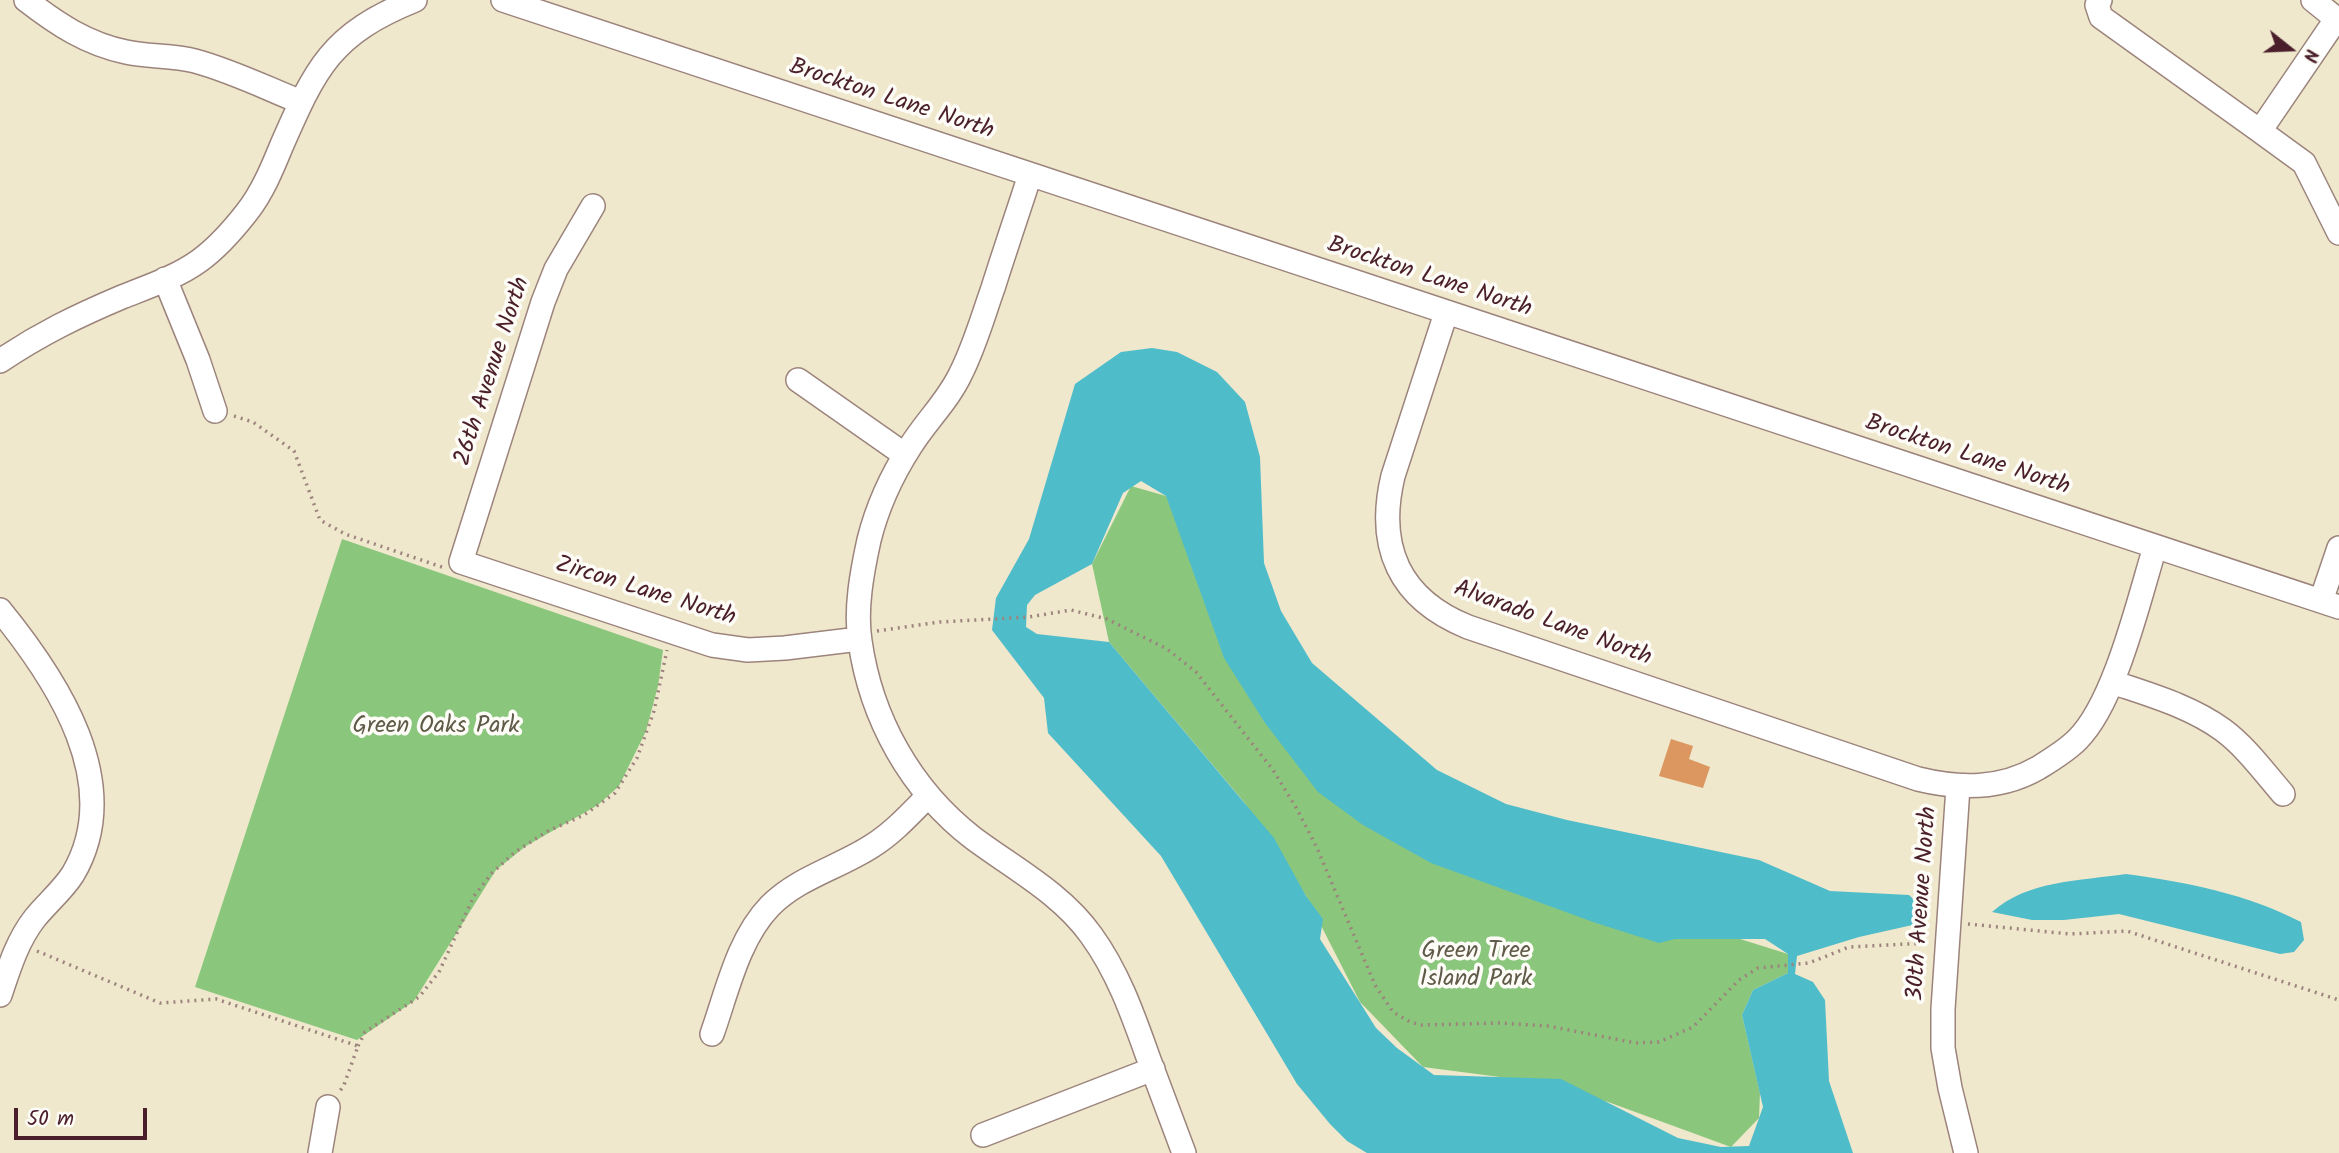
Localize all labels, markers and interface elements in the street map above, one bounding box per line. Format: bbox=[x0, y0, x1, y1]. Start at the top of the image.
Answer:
north arrow bbox=[2255, 14, 2325, 84]
text: N bbox=[2294, 45, 2326, 66]
street label: Brockton Lane North bbox=[785, 54, 997, 148]
street label: Brockton Lane North bbox=[1323, 232, 1535, 326]
street label: 26th Avenue North bbox=[450, 274, 538, 470]
street label: Brockton Lane North bbox=[1861, 410, 2073, 504]
street label: Zircon Lane North bbox=[551, 552, 739, 634]
street label: Alvarado Lane North bbox=[1449, 576, 1655, 674]
park label: Green Oaks Park bbox=[352, 714, 520, 742]
street label: 30th Avenue North bbox=[1903, 806, 1945, 1002]
park label: Green Tree Island Park bbox=[1420, 939, 1532, 995]
scale bar bbox=[18, 1094, 150, 1138]
text: 50 m bbox=[27, 1103, 74, 1136]

